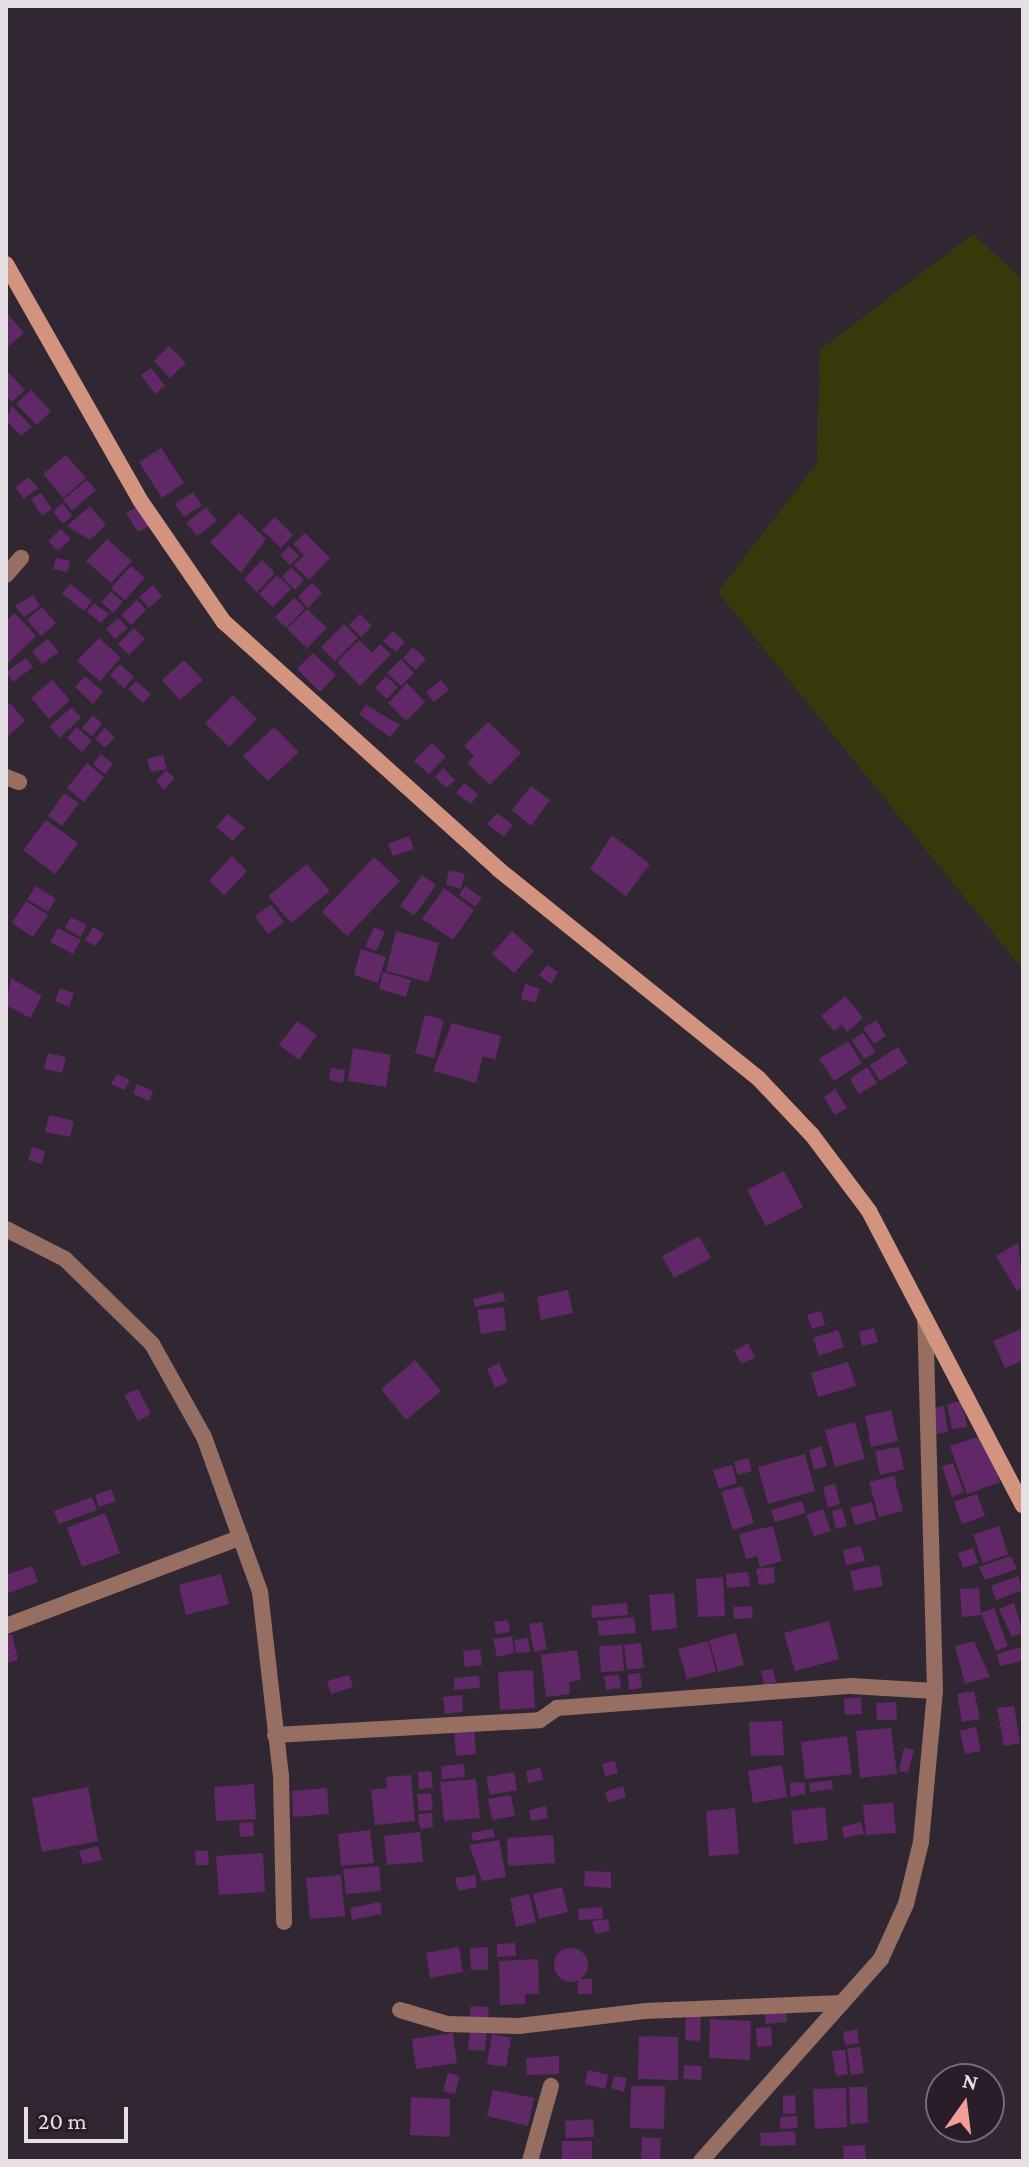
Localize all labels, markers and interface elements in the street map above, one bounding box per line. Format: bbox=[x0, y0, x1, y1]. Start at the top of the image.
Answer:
north arrow bbox=[925, 2063, 1005, 2143]
text: N bbox=[960, 2067, 981, 2095]
scale bar bbox=[28, 2091, 132, 2141]
text: 20 m bbox=[38, 2107, 87, 2134]

